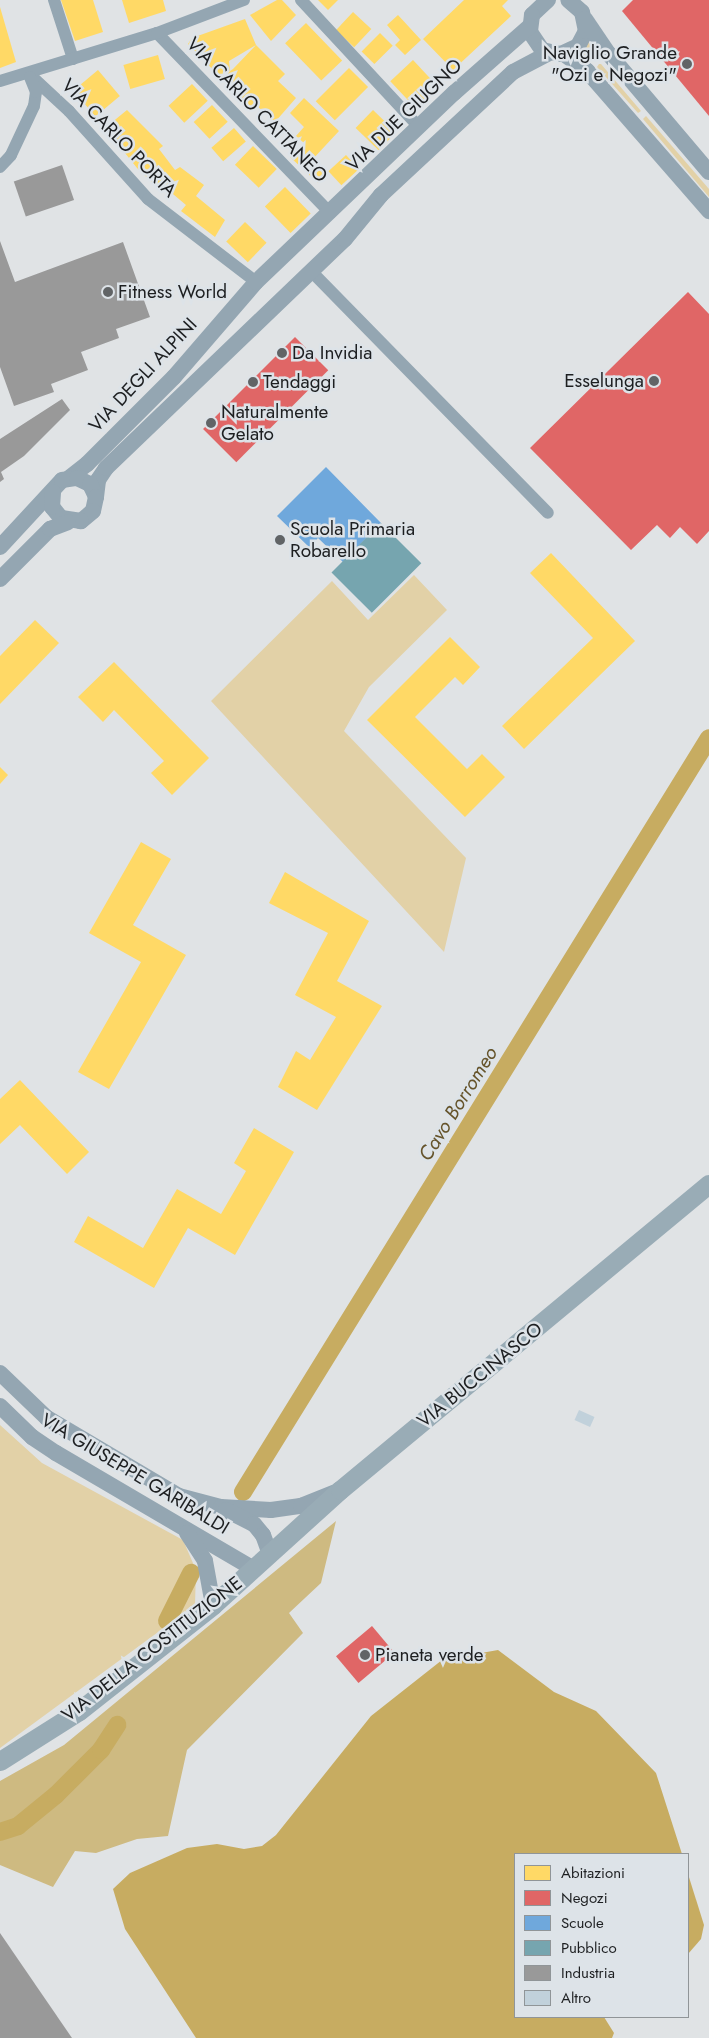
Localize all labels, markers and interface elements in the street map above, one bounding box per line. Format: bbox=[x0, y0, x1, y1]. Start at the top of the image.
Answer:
street label: VIA CARLO CATTANEO bbox=[182, 33, 332, 187]
place label: Naviglio Grande "Ozi e Negozi" bbox=[543, 42, 677, 86]
street label: VIA DUE GIUGNO bbox=[341, 54, 467, 176]
marker: Naviglio Grande "Ozi e Negozi" bbox=[681, 58, 693, 70]
street label: VIA CARLO PORTA bbox=[57, 74, 181, 202]
place label: Fitness World bbox=[118, 281, 227, 303]
marker: Fitness World bbox=[102, 286, 114, 298]
street label: VIA DEGLI ALPINI bbox=[84, 313, 202, 437]
place label: Da Invidia bbox=[292, 342, 373, 364]
marker: Da Invidia bbox=[276, 347, 288, 359]
place label: Esselunga bbox=[564, 370, 644, 392]
place label: Tendaggi bbox=[263, 371, 336, 393]
marker: Esselunga bbox=[648, 375, 660, 387]
marker: Tendaggi bbox=[247, 376, 259, 388]
place label: Naturalmente Gelato bbox=[221, 401, 328, 445]
marker: Naturalmente Gelato bbox=[205, 417, 217, 429]
place label: Scuola Primaria Robarello bbox=[290, 518, 415, 562]
marker: Scuola Primaria Robarello bbox=[274, 534, 286, 546]
water label: Cavo Borromeo bbox=[413, 1043, 503, 1165]
street label: VIA BUCCINASCO bbox=[413, 1318, 547, 1432]
street label: VIA GIUSEPPE GARIBALDI bbox=[37, 1409, 233, 1539]
street label: VIA DELLA COSTITUZIONE bbox=[57, 1572, 247, 1726]
place label: Pianeta verde bbox=[375, 1644, 484, 1666]
marker: Pianeta verde bbox=[359, 1649, 371, 1661]
legend bbox=[514, 1853, 689, 2018]
text: Abitazioni bbox=[561, 1862, 625, 1884]
text: Negozi bbox=[561, 1887, 608, 1909]
text: Scuole bbox=[561, 1912, 604, 1934]
text: Pubblico bbox=[561, 1937, 617, 1959]
text: Industria bbox=[561, 1962, 615, 1984]
text: Altro bbox=[561, 1987, 591, 2009]

